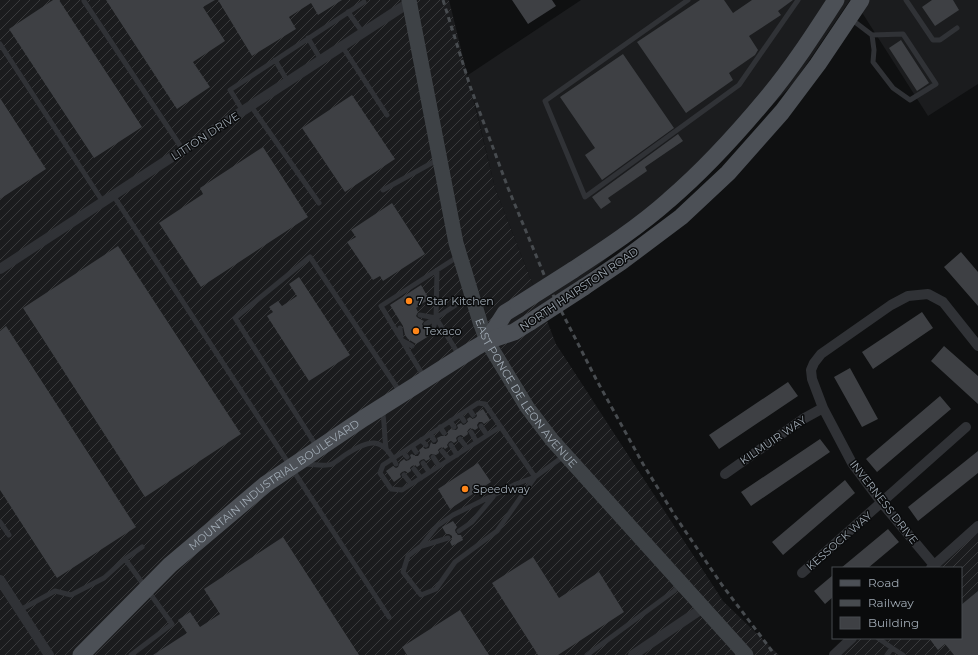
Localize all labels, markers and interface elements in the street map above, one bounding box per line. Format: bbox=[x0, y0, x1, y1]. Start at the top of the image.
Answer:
street label: LITTON DRIVE bbox=[168, 109, 242, 163]
street label: NORTH HAIRSTON ROAD bbox=[517, 244, 641, 334]
place label: 7 Star Kitchen bbox=[417, 294, 494, 308]
marker: 7 Star Kitchen bbox=[404, 296, 414, 306]
street label: EAST PONCE DE LEON AVENUE bbox=[472, 316, 580, 470]
place label: Texaco bbox=[424, 324, 462, 338]
marker: Texaco bbox=[411, 326, 421, 336]
street label: KILMUIR WAY bbox=[737, 413, 809, 467]
street label: MOUNTAIN INDUSTRIAL BOULEVARD bbox=[186, 416, 362, 553]
street label: INVERNESS DRIVE bbox=[847, 457, 921, 547]
place label: Speedway bbox=[473, 482, 530, 496]
marker: Speedway bbox=[460, 484, 470, 494]
street label: KESSOCK WAY bbox=[803, 509, 875, 573]
legend bbox=[832, 567, 962, 639]
text: Road bbox=[868, 575, 899, 590]
text: Railway bbox=[868, 595, 914, 610]
text: Building bbox=[868, 615, 919, 630]

